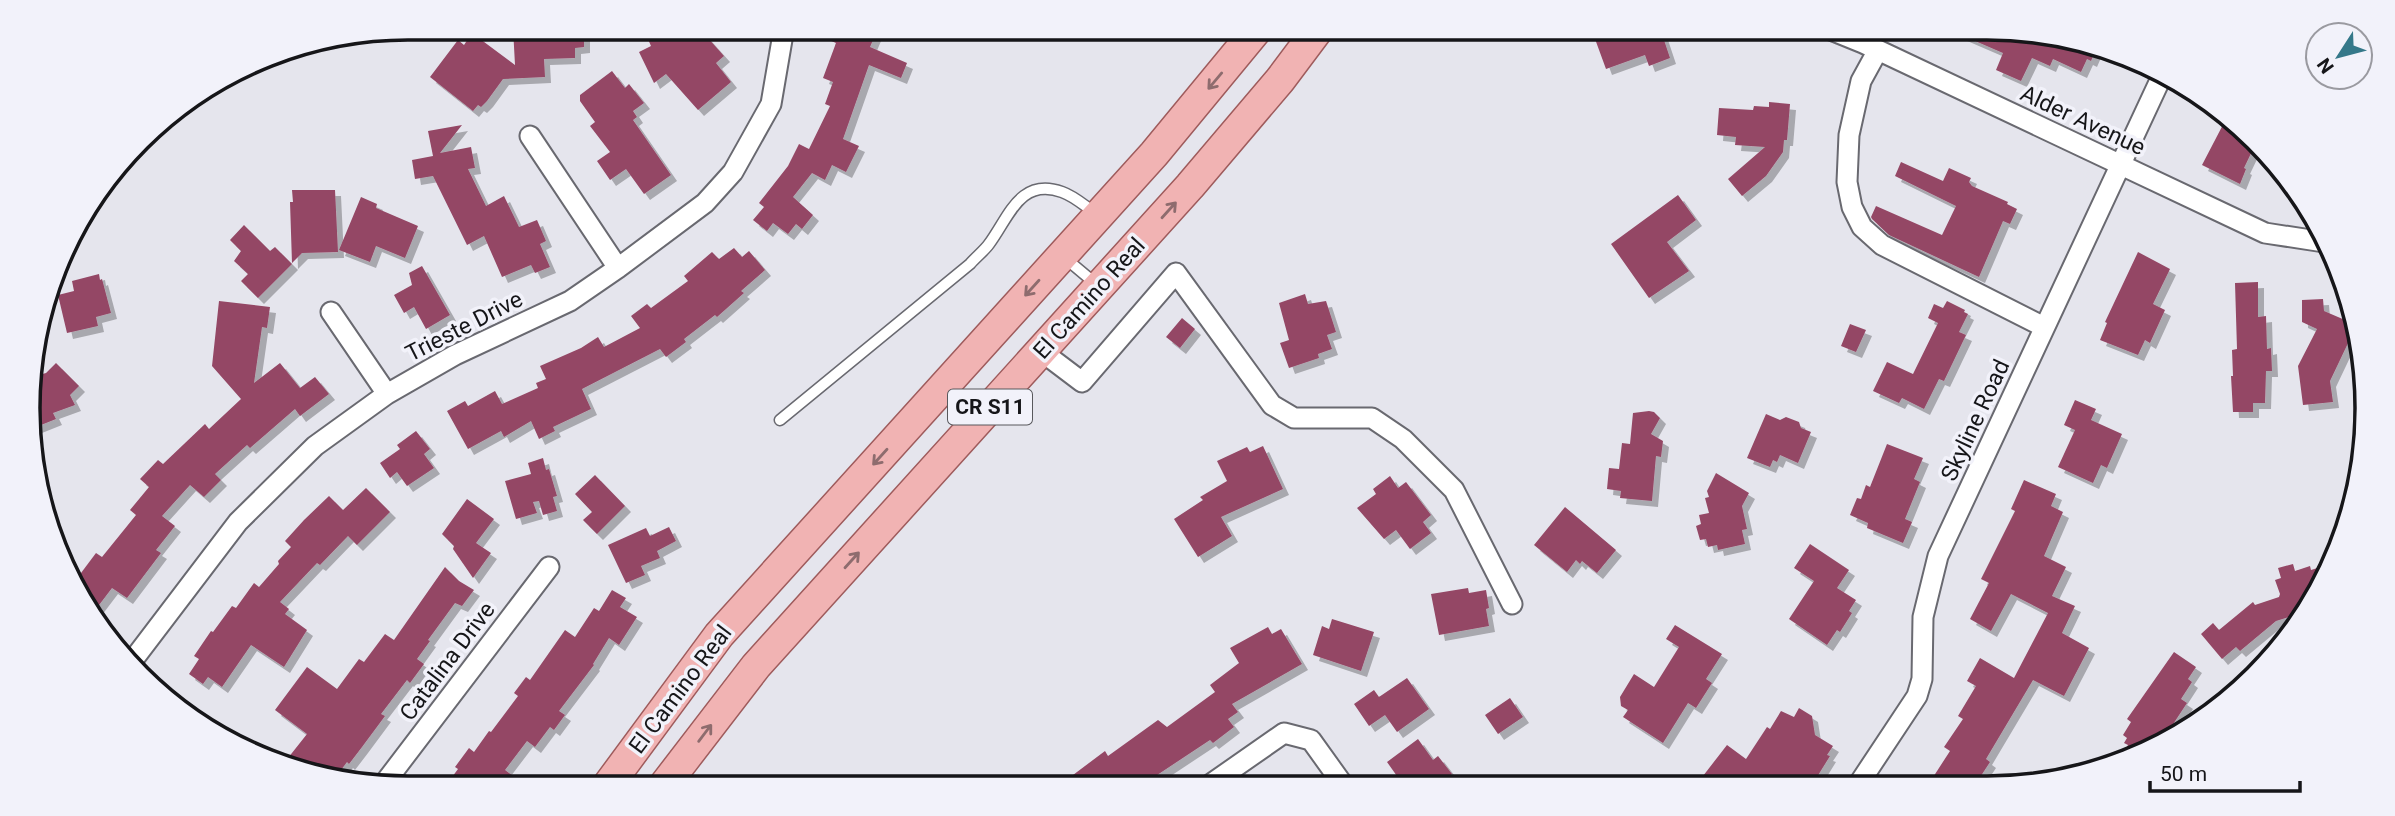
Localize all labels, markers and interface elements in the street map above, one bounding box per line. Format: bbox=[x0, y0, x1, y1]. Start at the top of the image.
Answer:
north arrow bbox=[2304, 21, 2374, 91]
text: N bbox=[2312, 54, 2339, 78]
one-way arrow bbox=[1207, 72, 1223, 90]
street label: Alder Avenue bbox=[2016, 80, 2149, 161]
one-way arrow bbox=[1160, 201, 1176, 219]
street label: El Camino Real bbox=[1028, 232, 1151, 364]
one-way arrow bbox=[1024, 279, 1040, 297]
street label: Trieste Drive bbox=[401, 285, 527, 367]
street label: Skyline Road bbox=[1936, 355, 2015, 485]
road number: CR S11 bbox=[948, 390, 1032, 424]
one-way arrow bbox=[871, 448, 888, 465]
one-way arrow bbox=[844, 551, 860, 569]
street label: Catalina Drive bbox=[394, 597, 501, 726]
street label: El Camino Real bbox=[623, 620, 737, 759]
one-way arrow bbox=[697, 725, 712, 743]
scale bar bbox=[2150, 750, 2300, 794]
text: 50 m bbox=[2160, 762, 2207, 786]

